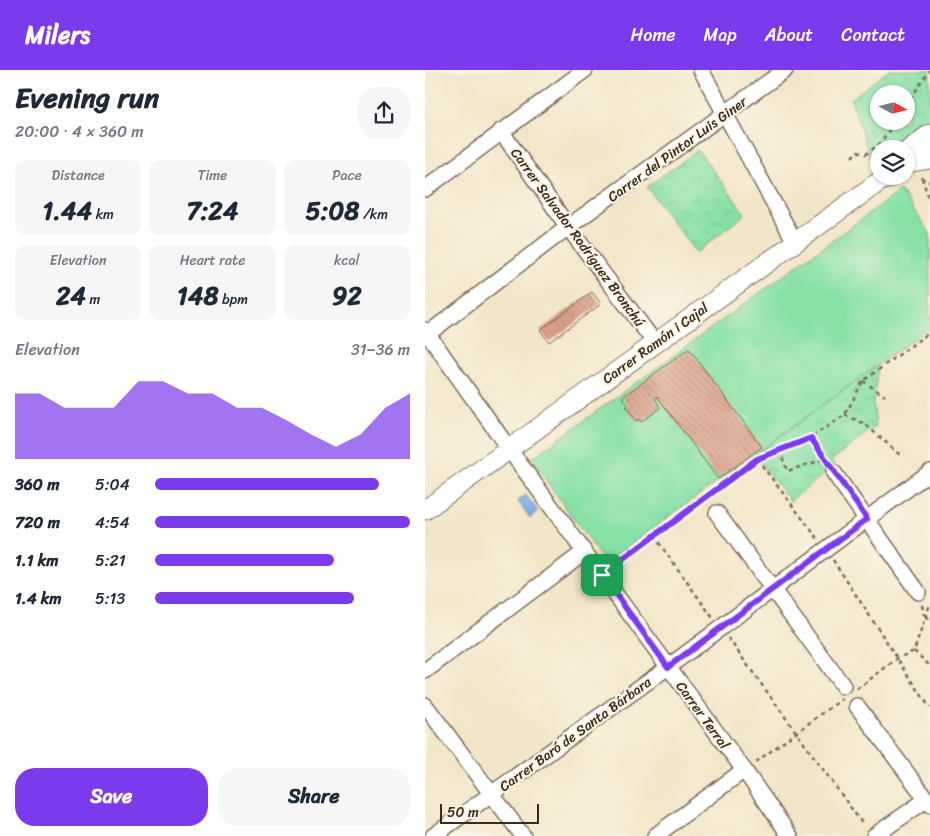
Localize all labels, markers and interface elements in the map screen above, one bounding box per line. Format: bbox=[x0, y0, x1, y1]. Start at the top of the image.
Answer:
text: Milers bbox=[25, 14, 90, 56]
text: Home bbox=[631, 19, 676, 51]
text: Map bbox=[704, 19, 737, 51]
text: About bbox=[765, 19, 813, 51]
text: Contact bbox=[841, 19, 905, 51]
text: Evening run bbox=[15, 73, 159, 122]
north arrow bbox=[870, 85, 915, 130]
map controls bbox=[870, 85, 915, 185]
button: share bbox=[358, 87, 410, 139]
street label: Carrer del Pintor Luis Giner bbox=[602, 89, 754, 209]
text: 20:00 · 4 × 360 m bbox=[15, 117, 144, 146]
button: layers bbox=[870, 140, 915, 185]
street label: Carrer Salvador Rodríguez Bronchú bbox=[504, 142, 652, 333]
text: Distance bbox=[52, 163, 105, 188]
text: Time bbox=[198, 163, 227, 188]
text: Pace bbox=[332, 163, 362, 188]
text: 1.44 bbox=[42, 188, 92, 233]
text: 7:24 bbox=[187, 188, 238, 233]
text: 5:08 bbox=[306, 188, 359, 233]
text: km bbox=[92, 202, 114, 227]
text: /km bbox=[359, 202, 388, 227]
text: Elevation bbox=[50, 248, 107, 273]
text: Heart rate bbox=[180, 248, 245, 273]
text: kcal bbox=[334, 248, 360, 273]
text: 24 bbox=[56, 273, 86, 318]
text: 148 bbox=[177, 273, 218, 318]
text: 92 bbox=[332, 273, 362, 318]
text: m bbox=[86, 287, 100, 312]
text: bpm bbox=[218, 287, 248, 312]
street label: Carrer Ramón i Cajal bbox=[597, 295, 715, 391]
text: Elevation bbox=[15, 335, 80, 364]
text: 31–36 m bbox=[351, 335, 410, 364]
text: 360 m bbox=[15, 470, 59, 499]
text: 5:04 bbox=[95, 470, 130, 499]
text: 720 m bbox=[15, 508, 60, 537]
text: 4:54 bbox=[95, 508, 130, 537]
text: 1.1 km bbox=[15, 546, 59, 575]
text: 5:21 bbox=[95, 546, 126, 575]
pin bbox=[581, 554, 623, 596]
icon: arrive bbox=[588, 561, 616, 589]
text: 1.4 km bbox=[15, 584, 62, 613]
text: 5:13 bbox=[95, 584, 125, 613]
street label: Carrer Baró de Santa Bárbara bbox=[494, 670, 658, 798]
street label: Carrer Terral bbox=[669, 676, 737, 756]
button: Save bbox=[15, 768, 208, 826]
button: Share bbox=[218, 768, 410, 826]
text: 50 m bbox=[447, 800, 479, 825]
scale bar bbox=[440, 801, 539, 824]

